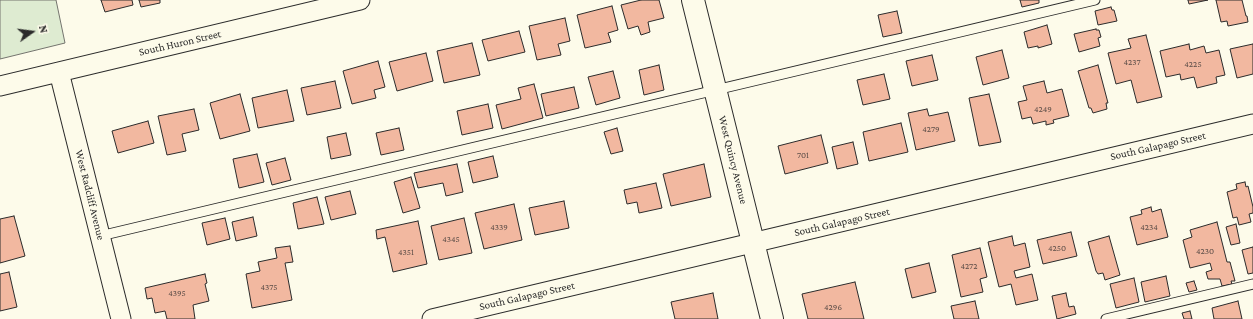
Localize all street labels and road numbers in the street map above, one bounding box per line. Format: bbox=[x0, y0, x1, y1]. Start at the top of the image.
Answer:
street label: South Huron Street bbox=[138, 27, 222, 59]
street label: West Quincy Avenue bbox=[716, 114, 750, 206]
street label: South Galapago Street bbox=[1109, 129, 1207, 163]
street label: West Radcliff Avenue bbox=[72, 148, 108, 242]
street label: South Galapago Street bbox=[793, 205, 891, 239]
street label: South Galapago Street bbox=[478, 279, 576, 313]

